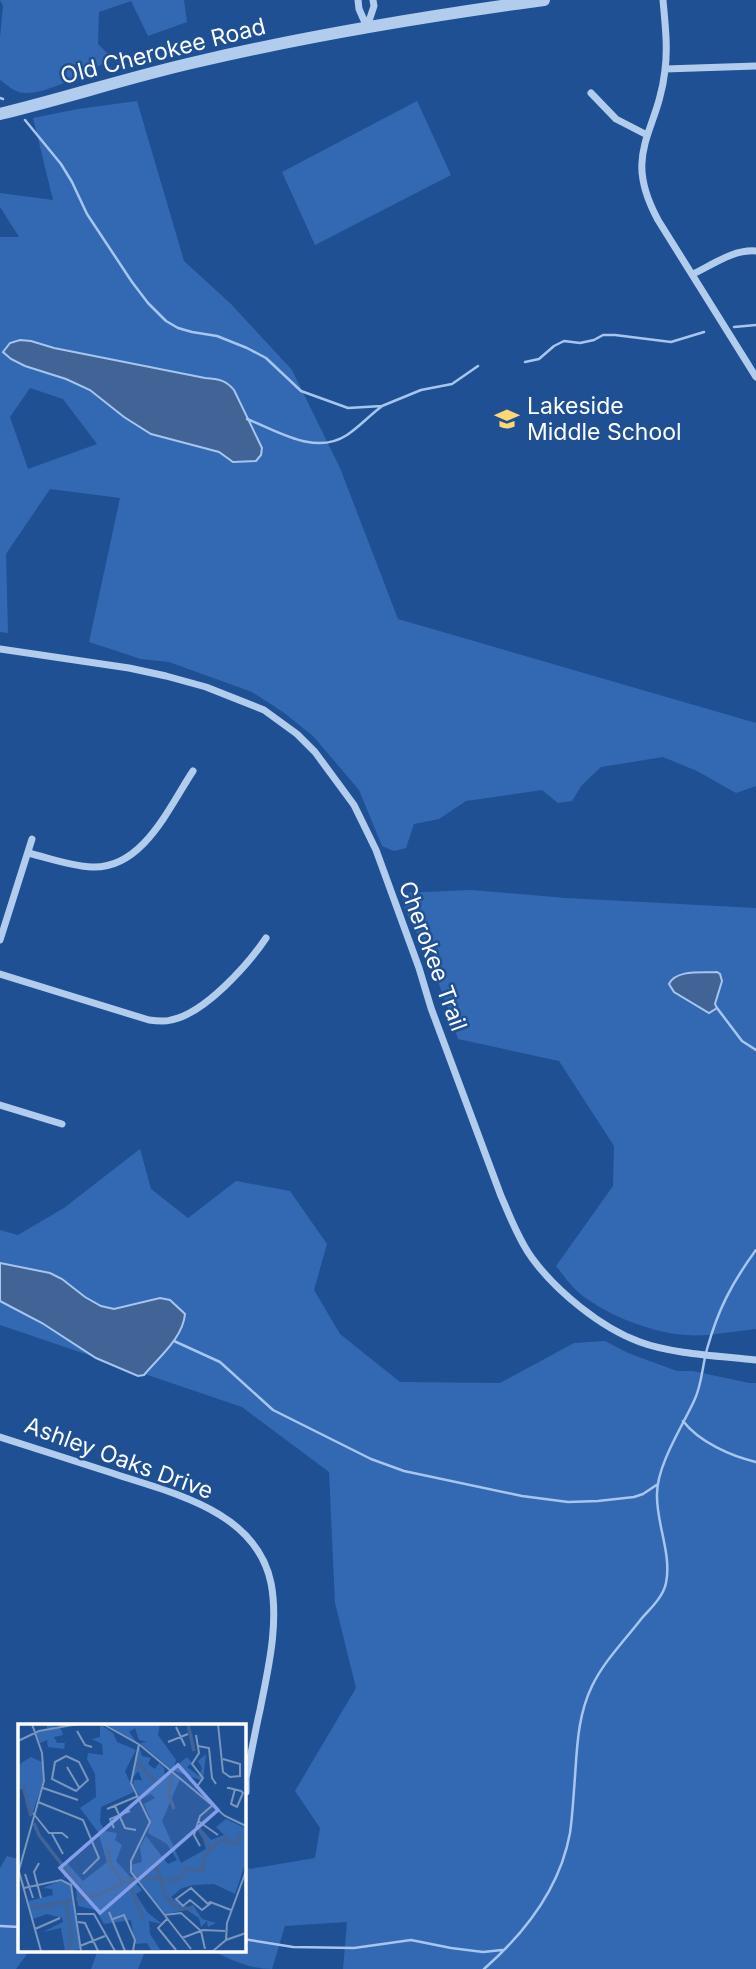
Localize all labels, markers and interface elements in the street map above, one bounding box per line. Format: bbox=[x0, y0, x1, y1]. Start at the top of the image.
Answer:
street label: Old Cherokee Road bbox=[58, 12, 268, 90]
place label: Lakeside Middle School bbox=[527, 392, 682, 446]
school or university icon: Lakeside Middle School bbox=[493, 405, 521, 433]
street label: Cherokee Trail bbox=[393, 877, 473, 1035]
street label: Ashley Oaks Drive bbox=[21, 1411, 217, 1505]
inset map bbox=[18, 1724, 245, 1952]

